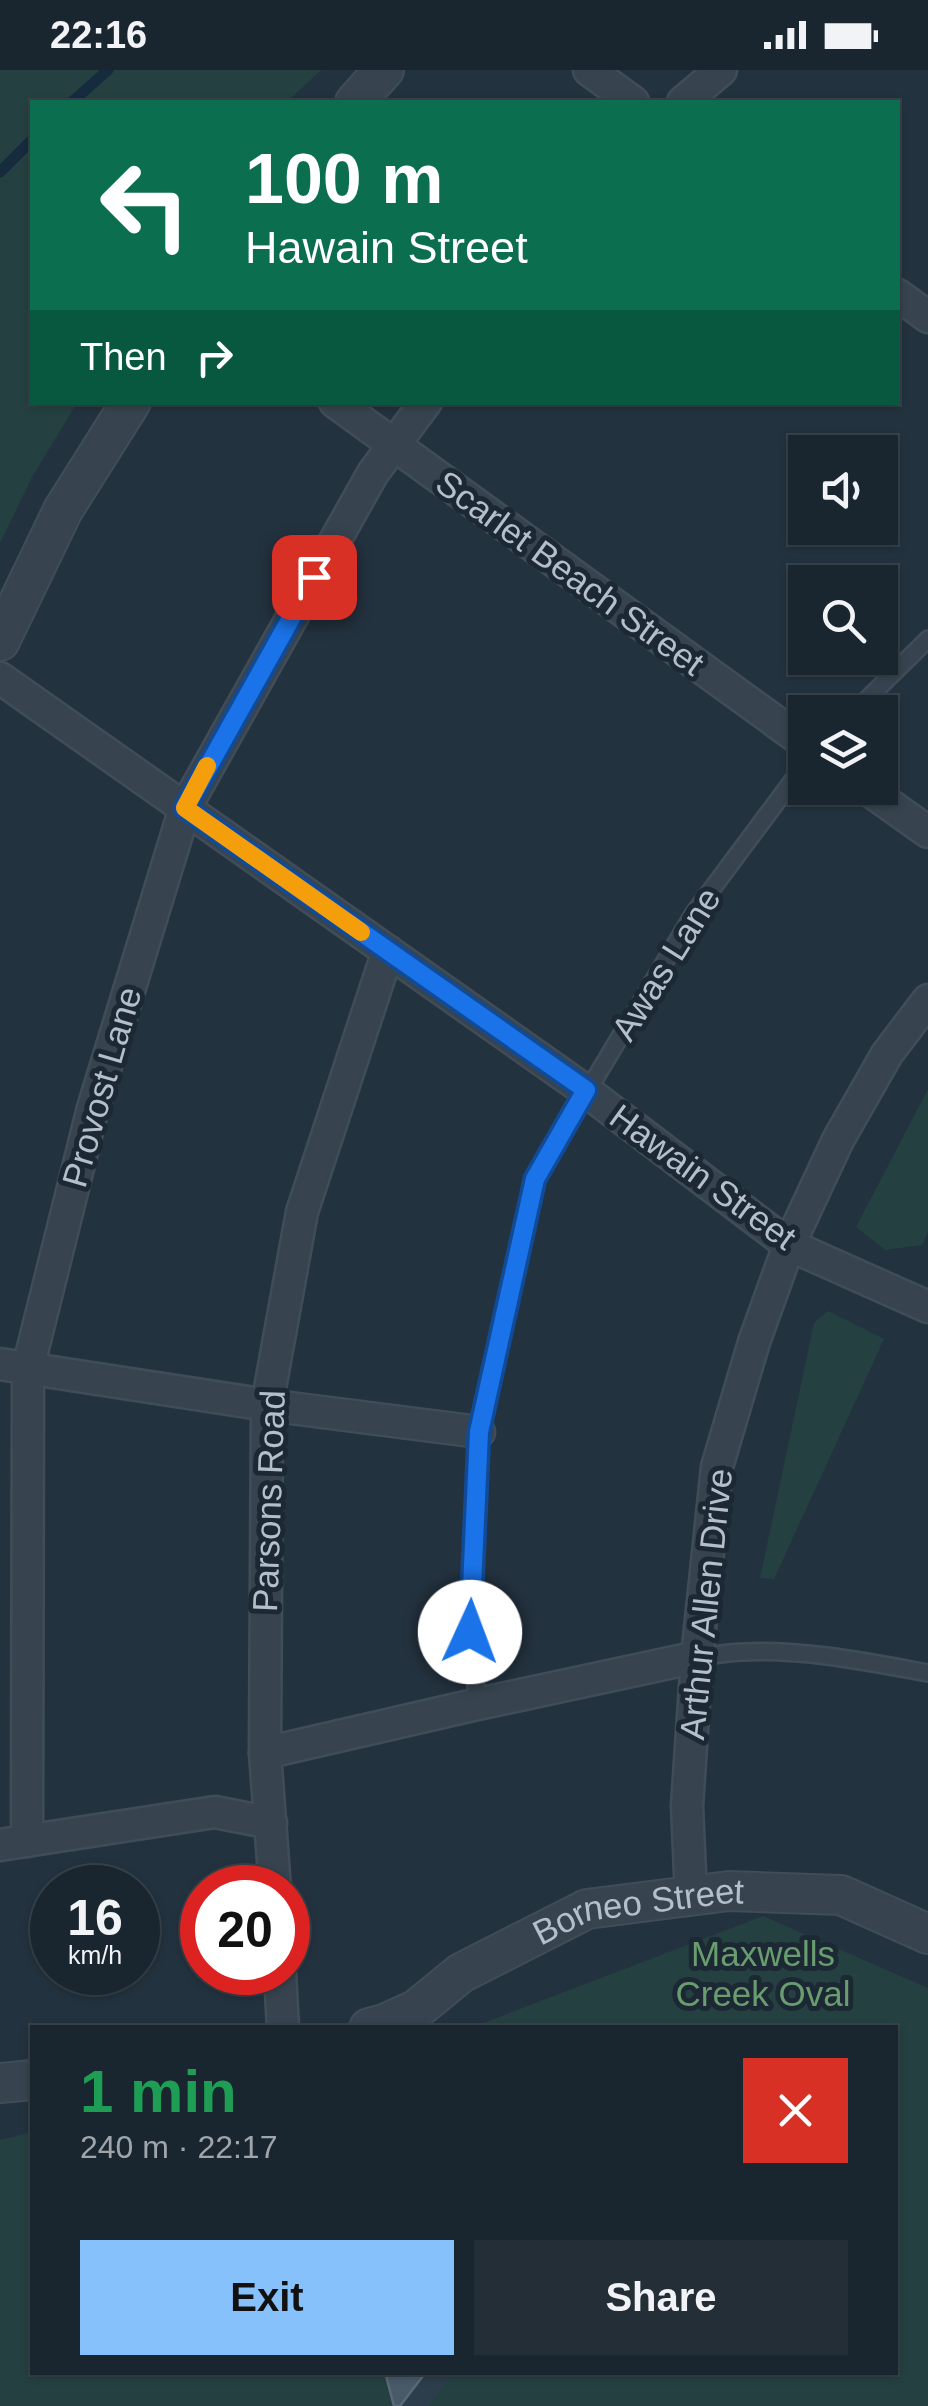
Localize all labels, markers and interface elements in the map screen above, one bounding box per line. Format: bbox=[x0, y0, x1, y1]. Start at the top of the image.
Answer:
text: 22:16 bbox=[50, 14, 147, 56]
icon: left bbox=[80, 140, 210, 270]
text: 100 m bbox=[245, 140, 443, 218]
text: Hawain Street bbox=[245, 222, 528, 273]
icon: right bbox=[187, 330, 242, 385]
text: Then bbox=[80, 336, 167, 378]
map controls bbox=[788, 435, 898, 805]
button: sound bbox=[788, 435, 898, 545]
street label: Scarlet Beach Street bbox=[429, 462, 712, 683]
pin bbox=[272, 535, 357, 620]
icon: arrive bbox=[287, 550, 342, 605]
button: search bbox=[788, 565, 898, 675]
button: layers bbox=[788, 695, 898, 805]
street label: Awas Lane bbox=[603, 880, 728, 1047]
street label: Provost Lane bbox=[54, 982, 149, 1191]
street label: Hawain Street bbox=[603, 1096, 804, 1257]
street label: Parsons Road bbox=[245, 1389, 292, 1612]
street label: Arthur Allen Drive bbox=[672, 1466, 739, 1741]
position arrow bbox=[418, 1580, 522, 1684]
speed limit sign: 20 bbox=[180, 1865, 310, 1995]
street label: Borneo Street bbox=[526, 1871, 745, 1952]
text: 16 bbox=[67, 1890, 123, 1946]
park label: Maxwells Creek Oval bbox=[675, 1934, 851, 2013]
text: km/h bbox=[68, 1941, 122, 1969]
text: 1 min bbox=[80, 2058, 237, 2125]
button: close bbox=[743, 2058, 848, 2163]
text: 240 m · 22:17 bbox=[80, 2129, 277, 2165]
button: Exit bbox=[80, 2240, 454, 2355]
button: Share bbox=[474, 2240, 848, 2355]

